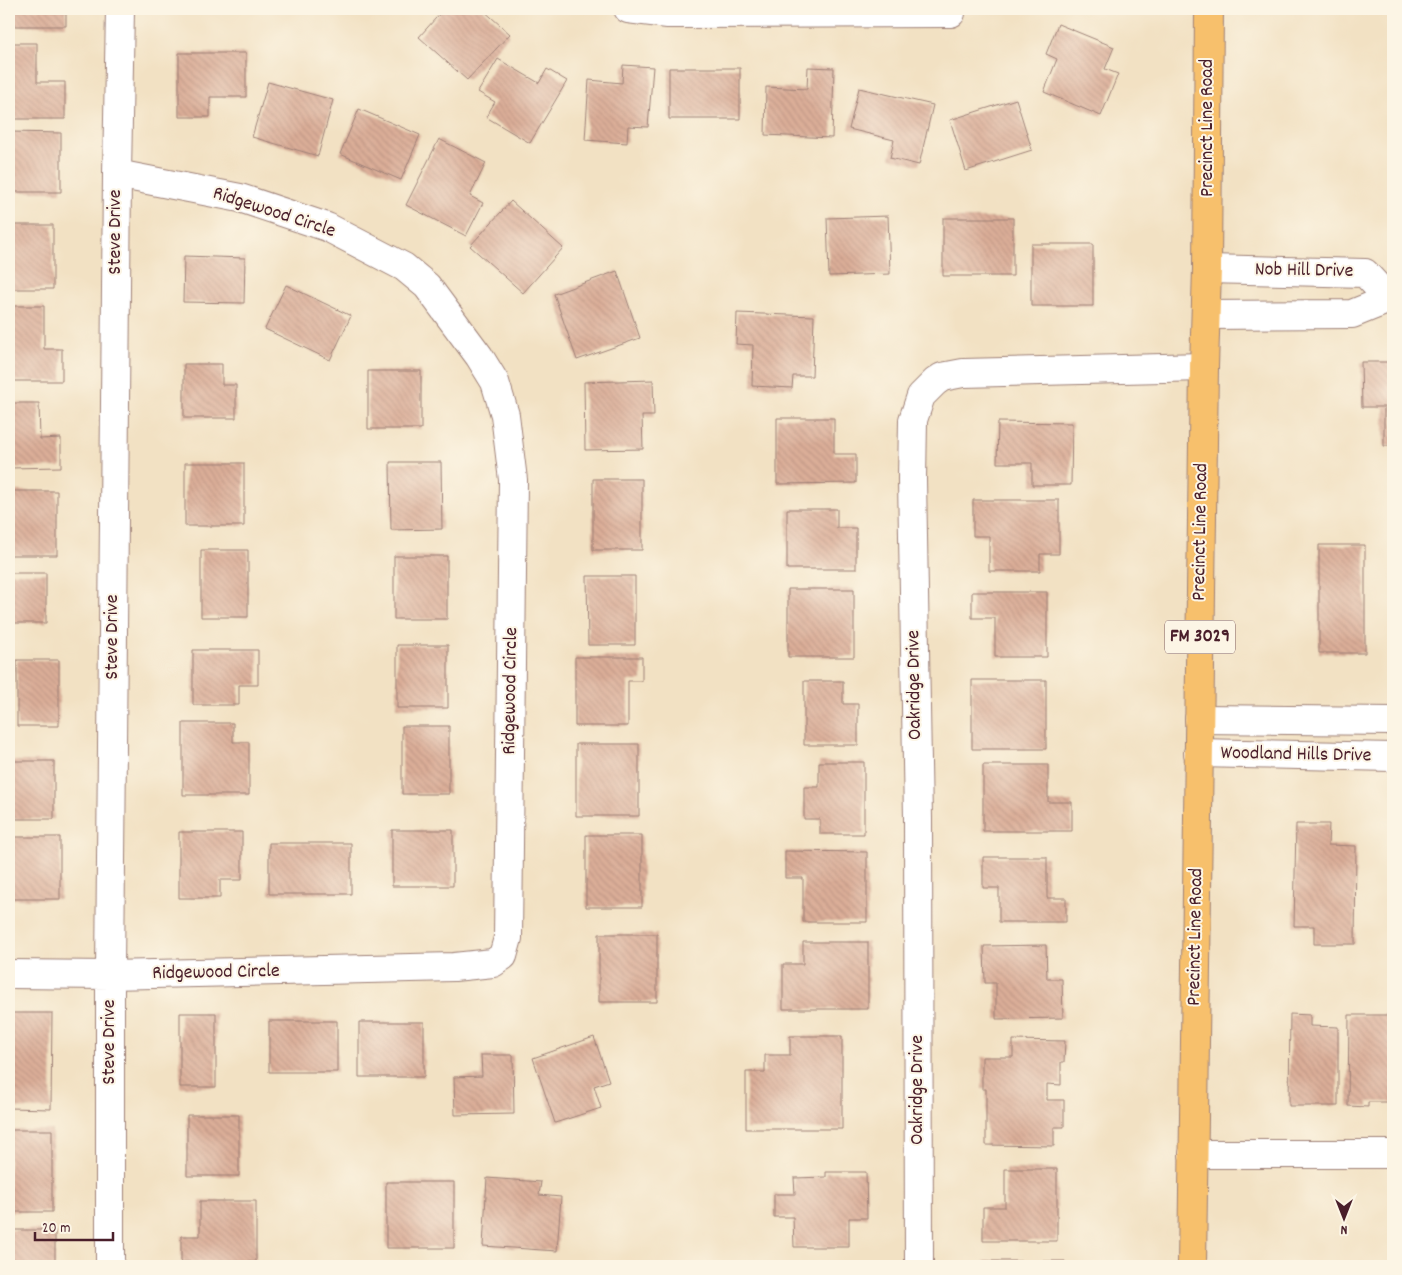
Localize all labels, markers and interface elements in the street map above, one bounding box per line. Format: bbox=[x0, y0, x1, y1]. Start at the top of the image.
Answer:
street label: Precinct Line Road bbox=[1194, 59, 1222, 197]
street label: Ridgewood Circle bbox=[209, 180, 339, 246]
street label: Steve Drive bbox=[102, 189, 130, 275]
street label: Nob Hill Drive bbox=[1254, 256, 1354, 286]
street label: Precinct Line Road bbox=[1186, 463, 1216, 601]
street label: Steve Drive bbox=[99, 594, 127, 680]
road number: FM 3029 bbox=[1165, 620, 1235, 654]
street label: Ridgewood Circle bbox=[496, 627, 526, 755]
street label: Oakridge Drive bbox=[900, 629, 930, 740]
street label: Woodland Hills Drive bbox=[1220, 740, 1372, 770]
street label: Precinct Line Road bbox=[1181, 868, 1211, 1006]
street label: Ridgewood Circle bbox=[152, 958, 280, 988]
street label: Steve Drive bbox=[96, 999, 124, 1085]
street label: Oakridge Drive bbox=[904, 1035, 932, 1145]
north arrow bbox=[1320, 1192, 1370, 1242]
scale bar bbox=[35, 1210, 112, 1242]
text: 20 m bbox=[42, 1218, 70, 1240]
text: N bbox=[1340, 1219, 1347, 1239]

